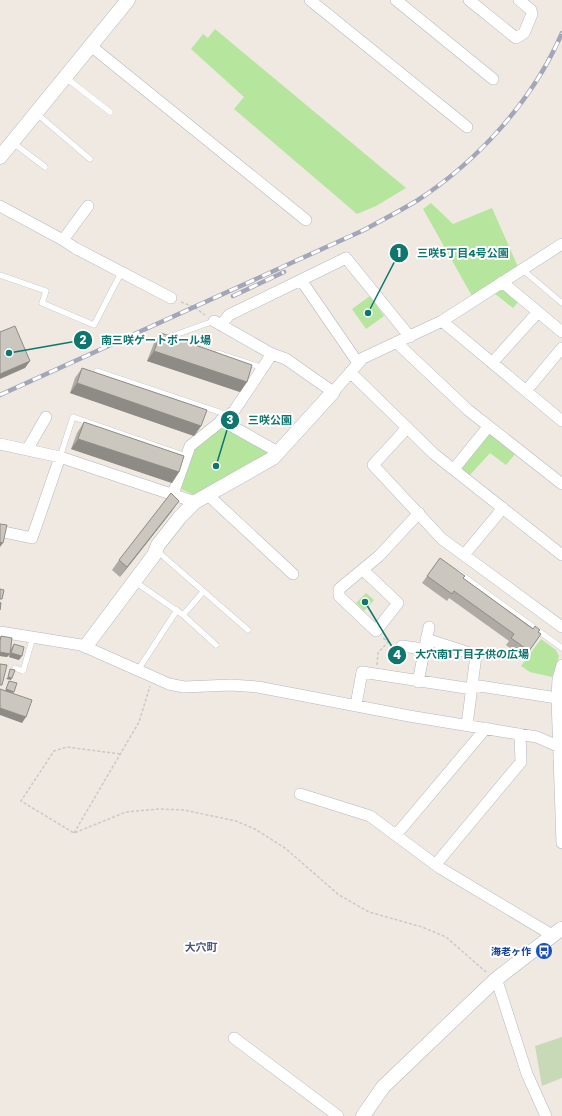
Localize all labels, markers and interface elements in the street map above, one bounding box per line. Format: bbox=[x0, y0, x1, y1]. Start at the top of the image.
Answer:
callout: 三咲5丁目4号公園 bbox=[389, 242, 517, 265]
text: 1 bbox=[397, 244, 401, 261]
text: 三咲5丁目4号公園 bbox=[417, 245, 509, 261]
callout: 南三咲ゲートボール場 bbox=[73, 329, 219, 352]
text: 2 bbox=[80, 331, 87, 348]
text: 南三咲ゲートボール場 bbox=[101, 332, 211, 348]
callout: 三咲公園 bbox=[220, 409, 300, 432]
text: 3 bbox=[226, 411, 234, 428]
text: 三咲公園 bbox=[248, 412, 292, 428]
callout: 大穴南1丁目子供の広場 bbox=[387, 643, 537, 666]
text: 4 bbox=[393, 646, 401, 663]
text: 大穴南1丁目子供の広場 bbox=[415, 646, 529, 662]
district label: 大穴町 bbox=[185, 939, 218, 955]
bus stop icon: 海老ヶ作 bbox=[534, 941, 554, 961]
place label: 海老ヶ作 bbox=[491, 944, 531, 959]

